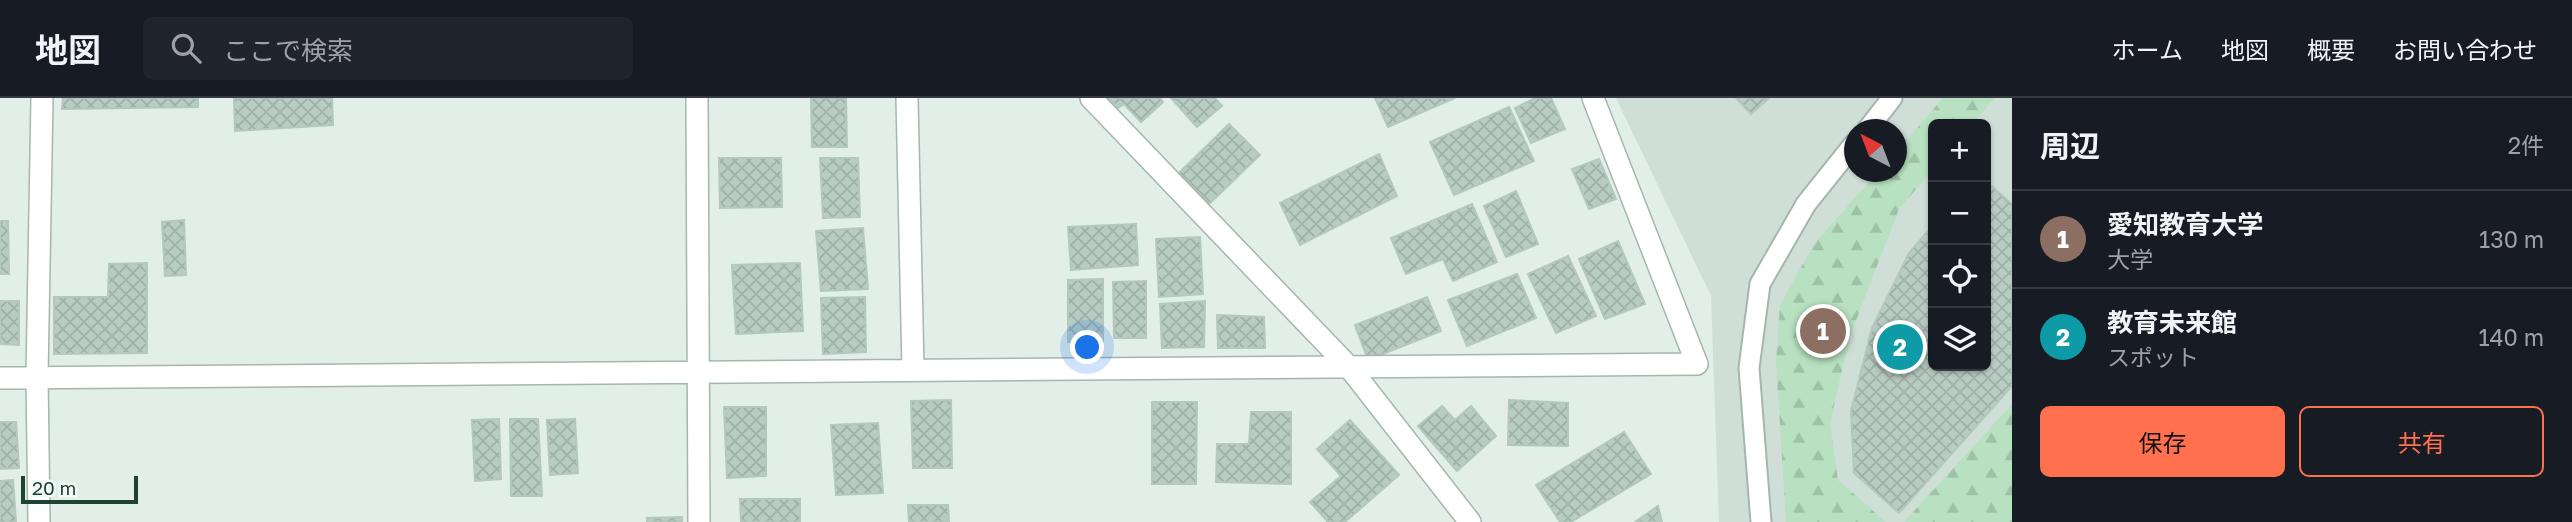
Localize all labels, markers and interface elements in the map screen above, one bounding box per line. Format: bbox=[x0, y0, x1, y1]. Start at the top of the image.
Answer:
search box bbox=[143, 17, 633, 80]
icon: search bbox=[167, 29, 205, 67]
text: 地図 bbox=[35, 30, 101, 69]
text: ここで検索 bbox=[223, 35, 353, 66]
text: ホーム bbox=[2112, 35, 2183, 64]
text: 地図 bbox=[2221, 35, 2269, 64]
text: 概要 bbox=[2307, 35, 2355, 64]
text: お問い合わせ bbox=[2393, 35, 2537, 64]
north arrow bbox=[1844, 119, 1907, 182]
map controls bbox=[1928, 119, 1991, 371]
button: + bbox=[1928, 119, 1991, 182]
text: 周辺 bbox=[2040, 128, 2100, 164]
text: 2件 bbox=[2508, 131, 2544, 159]
button: − bbox=[1928, 182, 1991, 245]
text: 愛知教育大学 bbox=[2107, 209, 2263, 240]
text: 1 bbox=[2057, 225, 2069, 253]
text: 130 m bbox=[2479, 225, 2544, 253]
button: locate bbox=[1928, 245, 1991, 308]
text: 大学 bbox=[2107, 245, 2153, 273]
pin: 1 bbox=[1800, 305, 1846, 357]
text: 教育未来館 bbox=[2107, 307, 2237, 338]
button: layers bbox=[1928, 308, 1991, 371]
pin: 2 bbox=[1877, 321, 1923, 373]
text: 2 bbox=[2056, 323, 2070, 351]
text: 140 m bbox=[2478, 323, 2544, 351]
your location bbox=[1070, 330, 1104, 364]
text: スポット bbox=[2107, 343, 2199, 371]
button: 保存 bbox=[2040, 406, 2285, 477]
button: 共有 bbox=[2299, 406, 2544, 477]
scale bar bbox=[21, 473, 138, 505]
text: 20 m bbox=[32, 476, 76, 499]

